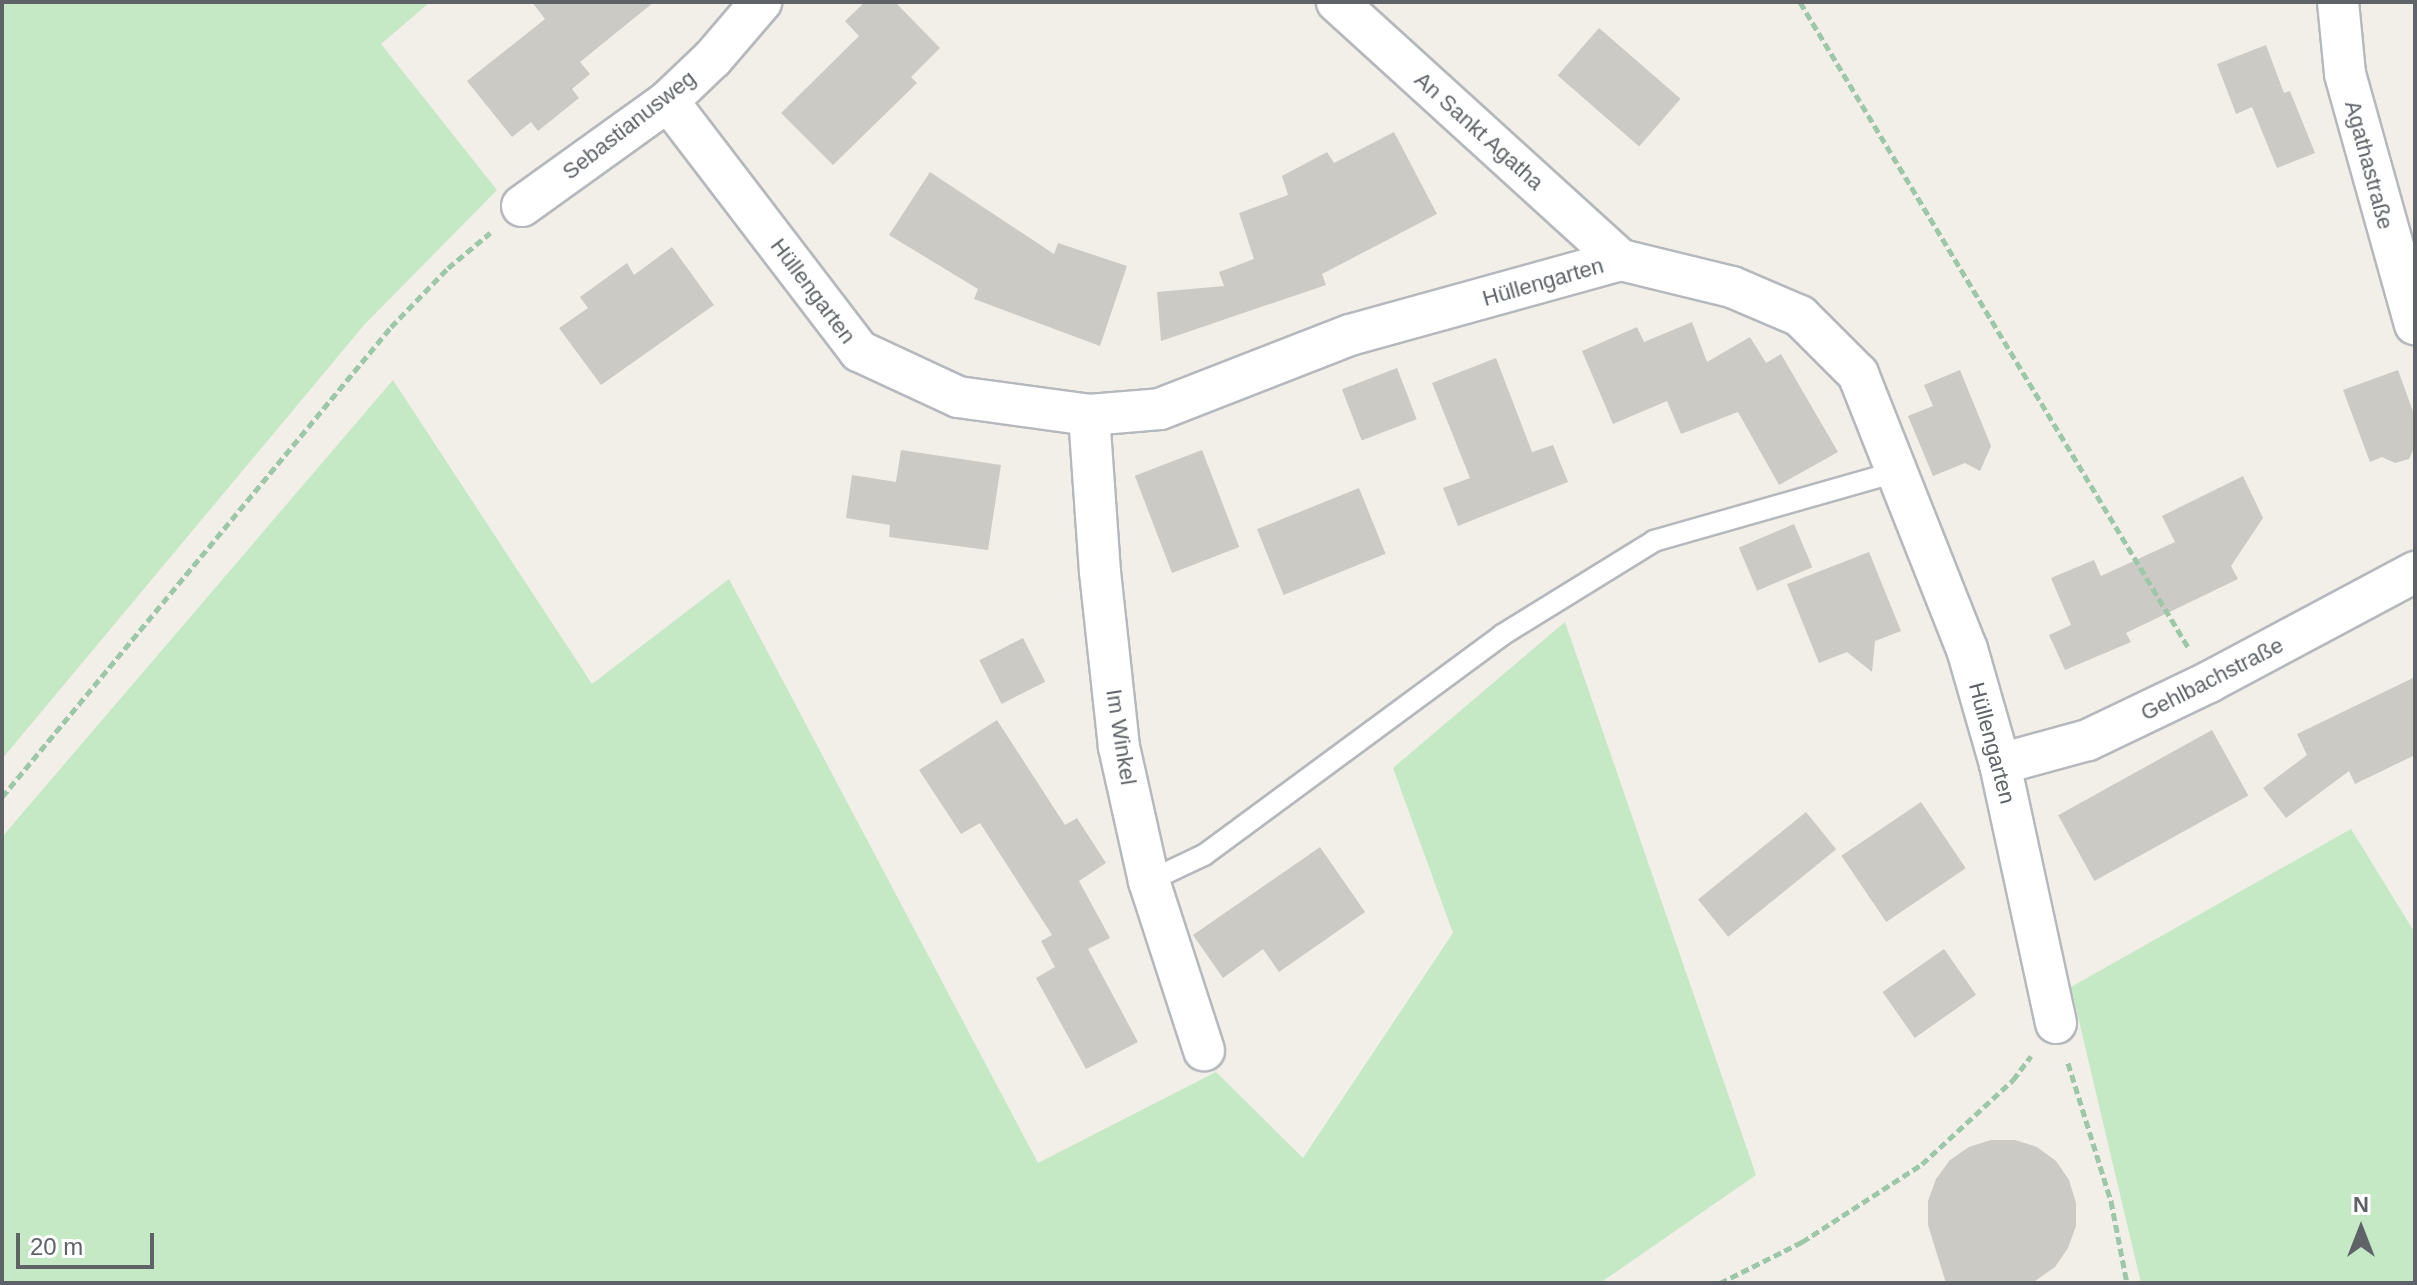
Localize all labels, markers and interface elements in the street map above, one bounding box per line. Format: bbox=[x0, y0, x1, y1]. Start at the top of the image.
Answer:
street label: Sebastianusweg bbox=[557, 65, 701, 185]
street label: An Sankt Agatha bbox=[1409, 66, 1549, 196]
street label: Agathastraße bbox=[2339, 98, 2399, 232]
street label: Hüllengarten bbox=[765, 233, 861, 349]
street label: Hüllengarten bbox=[1479, 252, 1607, 312]
street label: Gehlbachstraße bbox=[2136, 632, 2288, 726]
street label: Hüllengarten bbox=[1963, 679, 2021, 807]
street label: Im Winkel bbox=[1100, 687, 1142, 787]
north arrow bbox=[2321, 1189, 2401, 1269]
text: N bbox=[2353, 1192, 2369, 1217]
scale bar bbox=[20, 1217, 158, 1267]
text: 20 m bbox=[30, 1233, 83, 1260]

